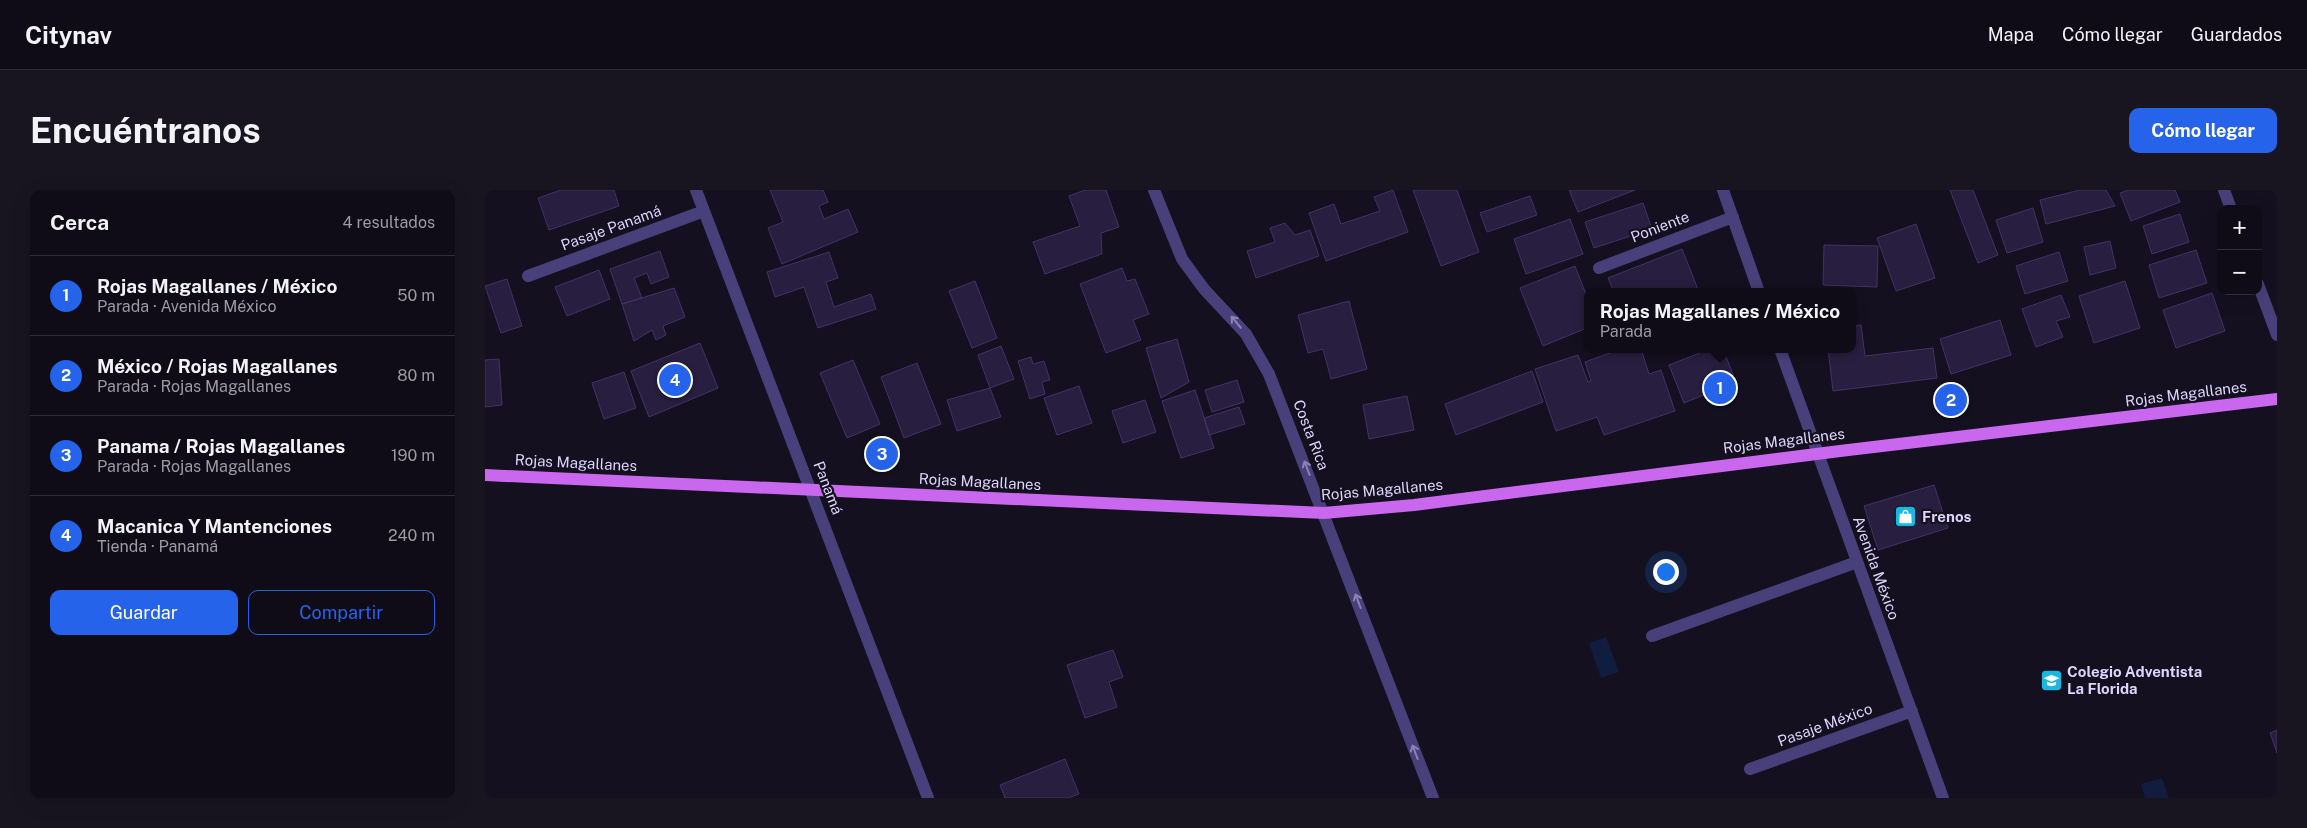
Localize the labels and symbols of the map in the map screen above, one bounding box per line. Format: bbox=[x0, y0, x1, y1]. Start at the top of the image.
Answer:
street label: Pasaje Panamá bbox=[558, 202, 663, 254]
street label: Poniente bbox=[1628, 208, 1691, 245]
one-way arrow bbox=[1230, 316, 1241, 329]
pin: 4 bbox=[659, 361, 691, 399]
pin: 1 bbox=[1704, 369, 1736, 407]
street label: Rojas Magallanes bbox=[2124, 378, 2248, 409]
pin: 2 bbox=[1935, 381, 1967, 419]
street label: Costa Rica bbox=[1290, 397, 1333, 472]
street label: Rojas Magallanes bbox=[1722, 425, 1846, 456]
pin: 3 bbox=[866, 435, 898, 473]
street label: Rojas Magallanes bbox=[514, 451, 638, 474]
street label: Panamá bbox=[811, 459, 846, 517]
one-way arrow bbox=[1301, 460, 1310, 475]
street label: Rojas Magallanes bbox=[918, 470, 1042, 493]
street label: Rojas Magallanes bbox=[1320, 476, 1444, 503]
shop icon: Frenos bbox=[1894, 505, 1918, 529]
place label: Frenos bbox=[1922, 508, 1972, 525]
street label: Avenida México bbox=[1850, 514, 1903, 622]
your location bbox=[1653, 559, 1679, 585]
one-way arrow bbox=[1353, 593, 1362, 609]
place label: Colegio Adventista La Florida bbox=[2067, 663, 2202, 697]
school or university icon: Colegio Adventista La Florida bbox=[2039, 669, 2063, 693]
street label: Pasaje México bbox=[1775, 700, 1874, 750]
one-way arrow bbox=[1410, 745, 1419, 761]

